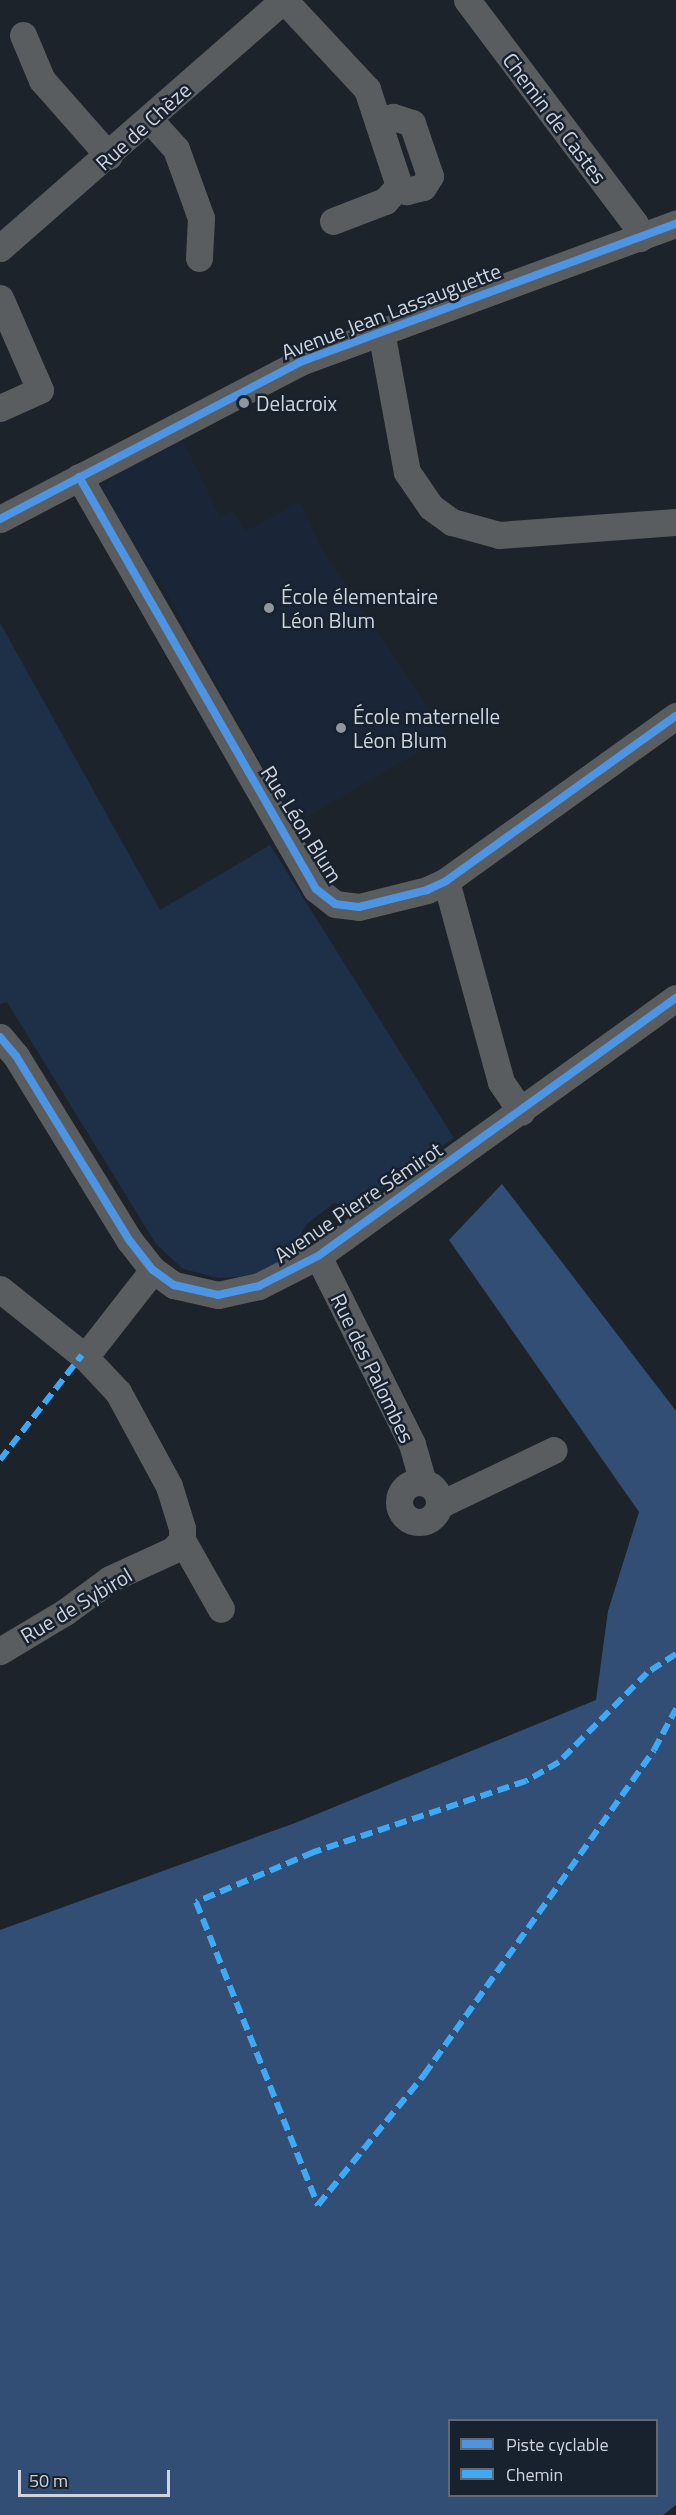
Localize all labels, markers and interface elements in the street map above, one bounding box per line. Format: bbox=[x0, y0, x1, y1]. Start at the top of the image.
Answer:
street label: Chemin de Castes bbox=[498, 48, 612, 188]
street label: Rue de Chèze bbox=[90, 77, 196, 175]
street label: Avenue Jean Lassauguette bbox=[278, 258, 504, 364]
place label: Delacroix bbox=[256, 390, 337, 416]
marker: Delacroix bbox=[237, 396, 251, 410]
place label: École élementaire Léon Blum bbox=[281, 583, 438, 633]
marker: École élementaire Léon Blum bbox=[262, 601, 276, 615]
place label: École maternelle Léon Blum bbox=[353, 703, 500, 753]
marker: École maternelle Léon Blum bbox=[334, 721, 348, 735]
street label: Rue Léon Blum bbox=[256, 761, 348, 887]
street label: Avenue Pierre Sémirot bbox=[269, 1136, 447, 1268]
street label: Rue des Palombes bbox=[326, 1289, 420, 1447]
street label: Rue de Sybirol bbox=[16, 1562, 136, 1648]
legend bbox=[448, 2419, 658, 2497]
text: Piste cyclable bbox=[506, 2431, 608, 2458]
scale bar bbox=[21, 2458, 172, 2496]
text: Chemin bbox=[506, 2461, 563, 2488]
text: 50 m bbox=[29, 2467, 68, 2494]

